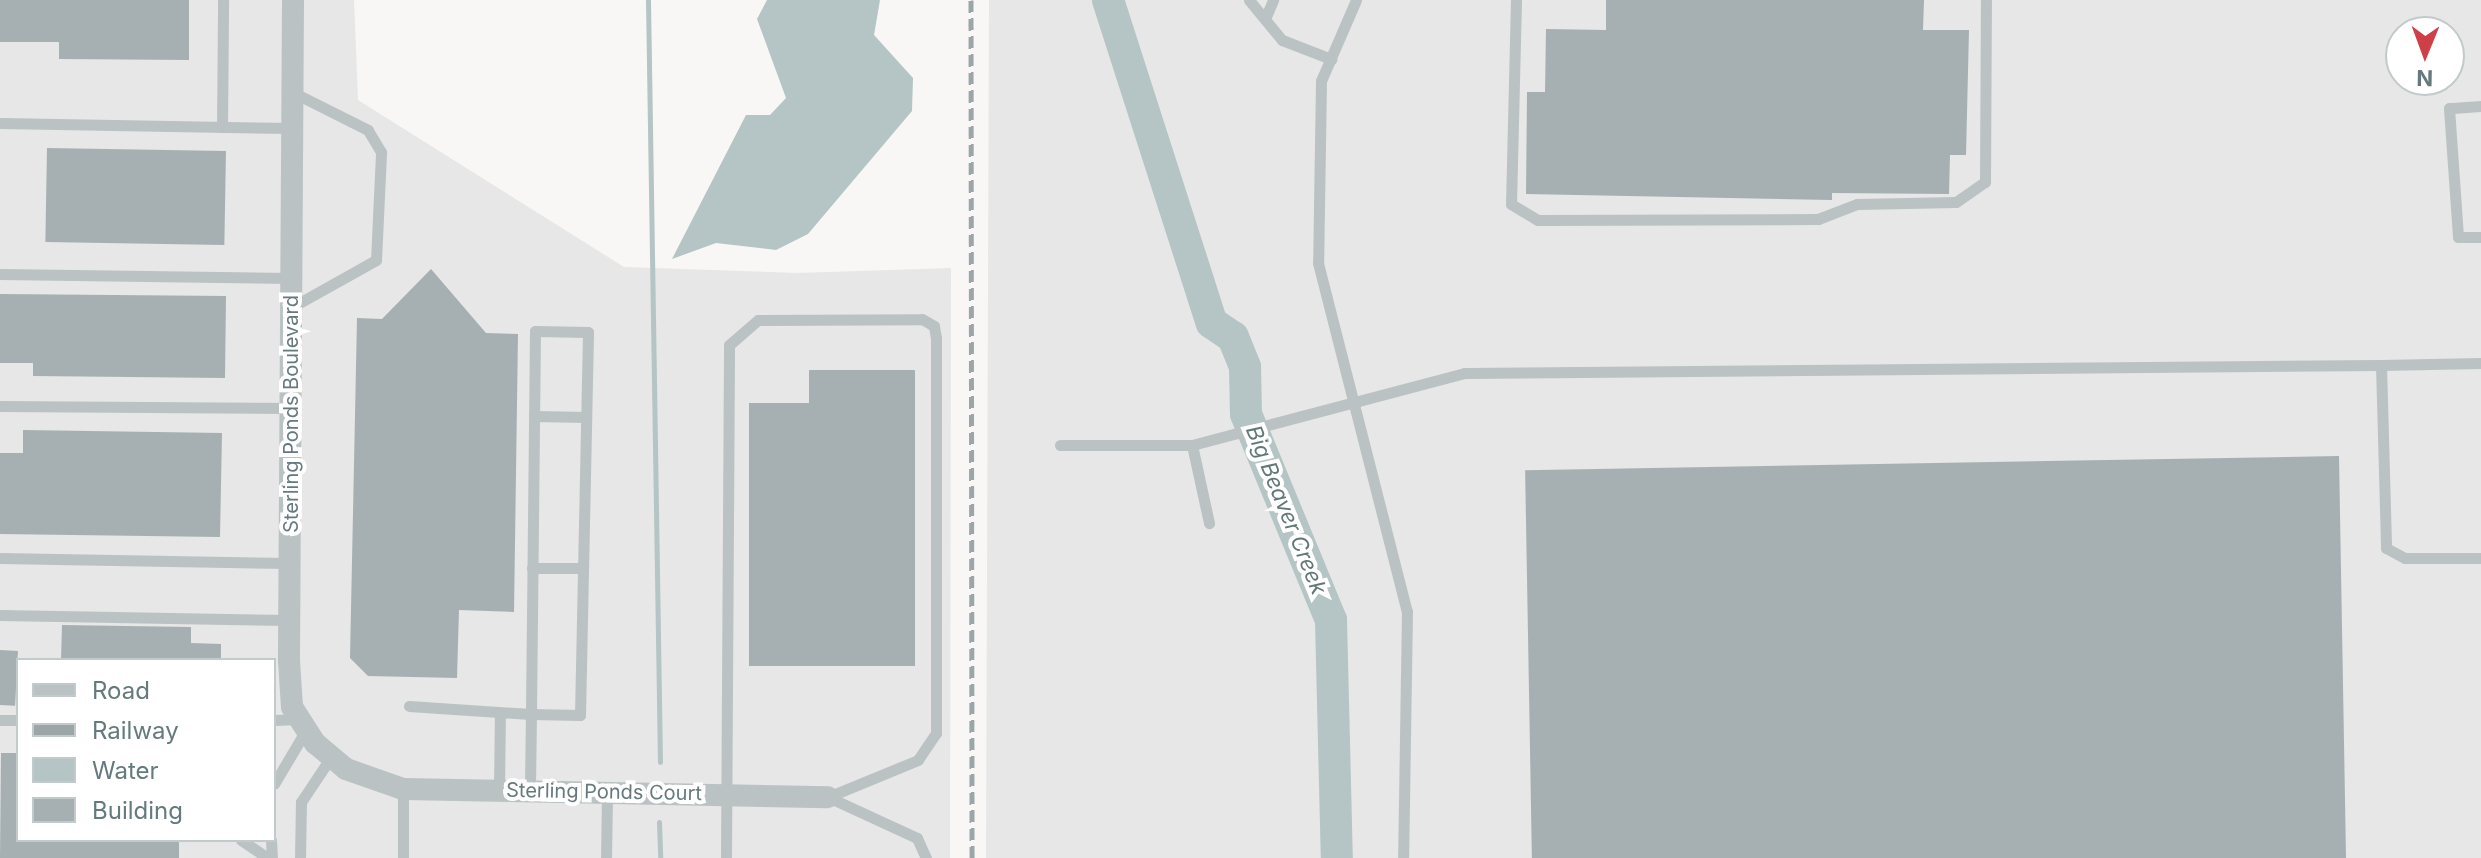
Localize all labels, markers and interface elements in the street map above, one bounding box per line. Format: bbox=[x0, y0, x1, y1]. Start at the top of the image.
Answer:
north arrow bbox=[2385, 16, 2465, 96]
text: N bbox=[2416, 65, 2433, 91]
street label: Sterling Ponds Boulevard bbox=[279, 295, 303, 533]
water label: Big Beaver Creek bbox=[1240, 422, 1332, 598]
legend bbox=[16, 658, 276, 842]
text: Road bbox=[92, 676, 150, 705]
text: Railway bbox=[92, 716, 179, 745]
text: Water bbox=[92, 756, 159, 785]
street label: Sterling Ponds Court bbox=[506, 778, 702, 806]
text: Building bbox=[92, 796, 183, 825]

